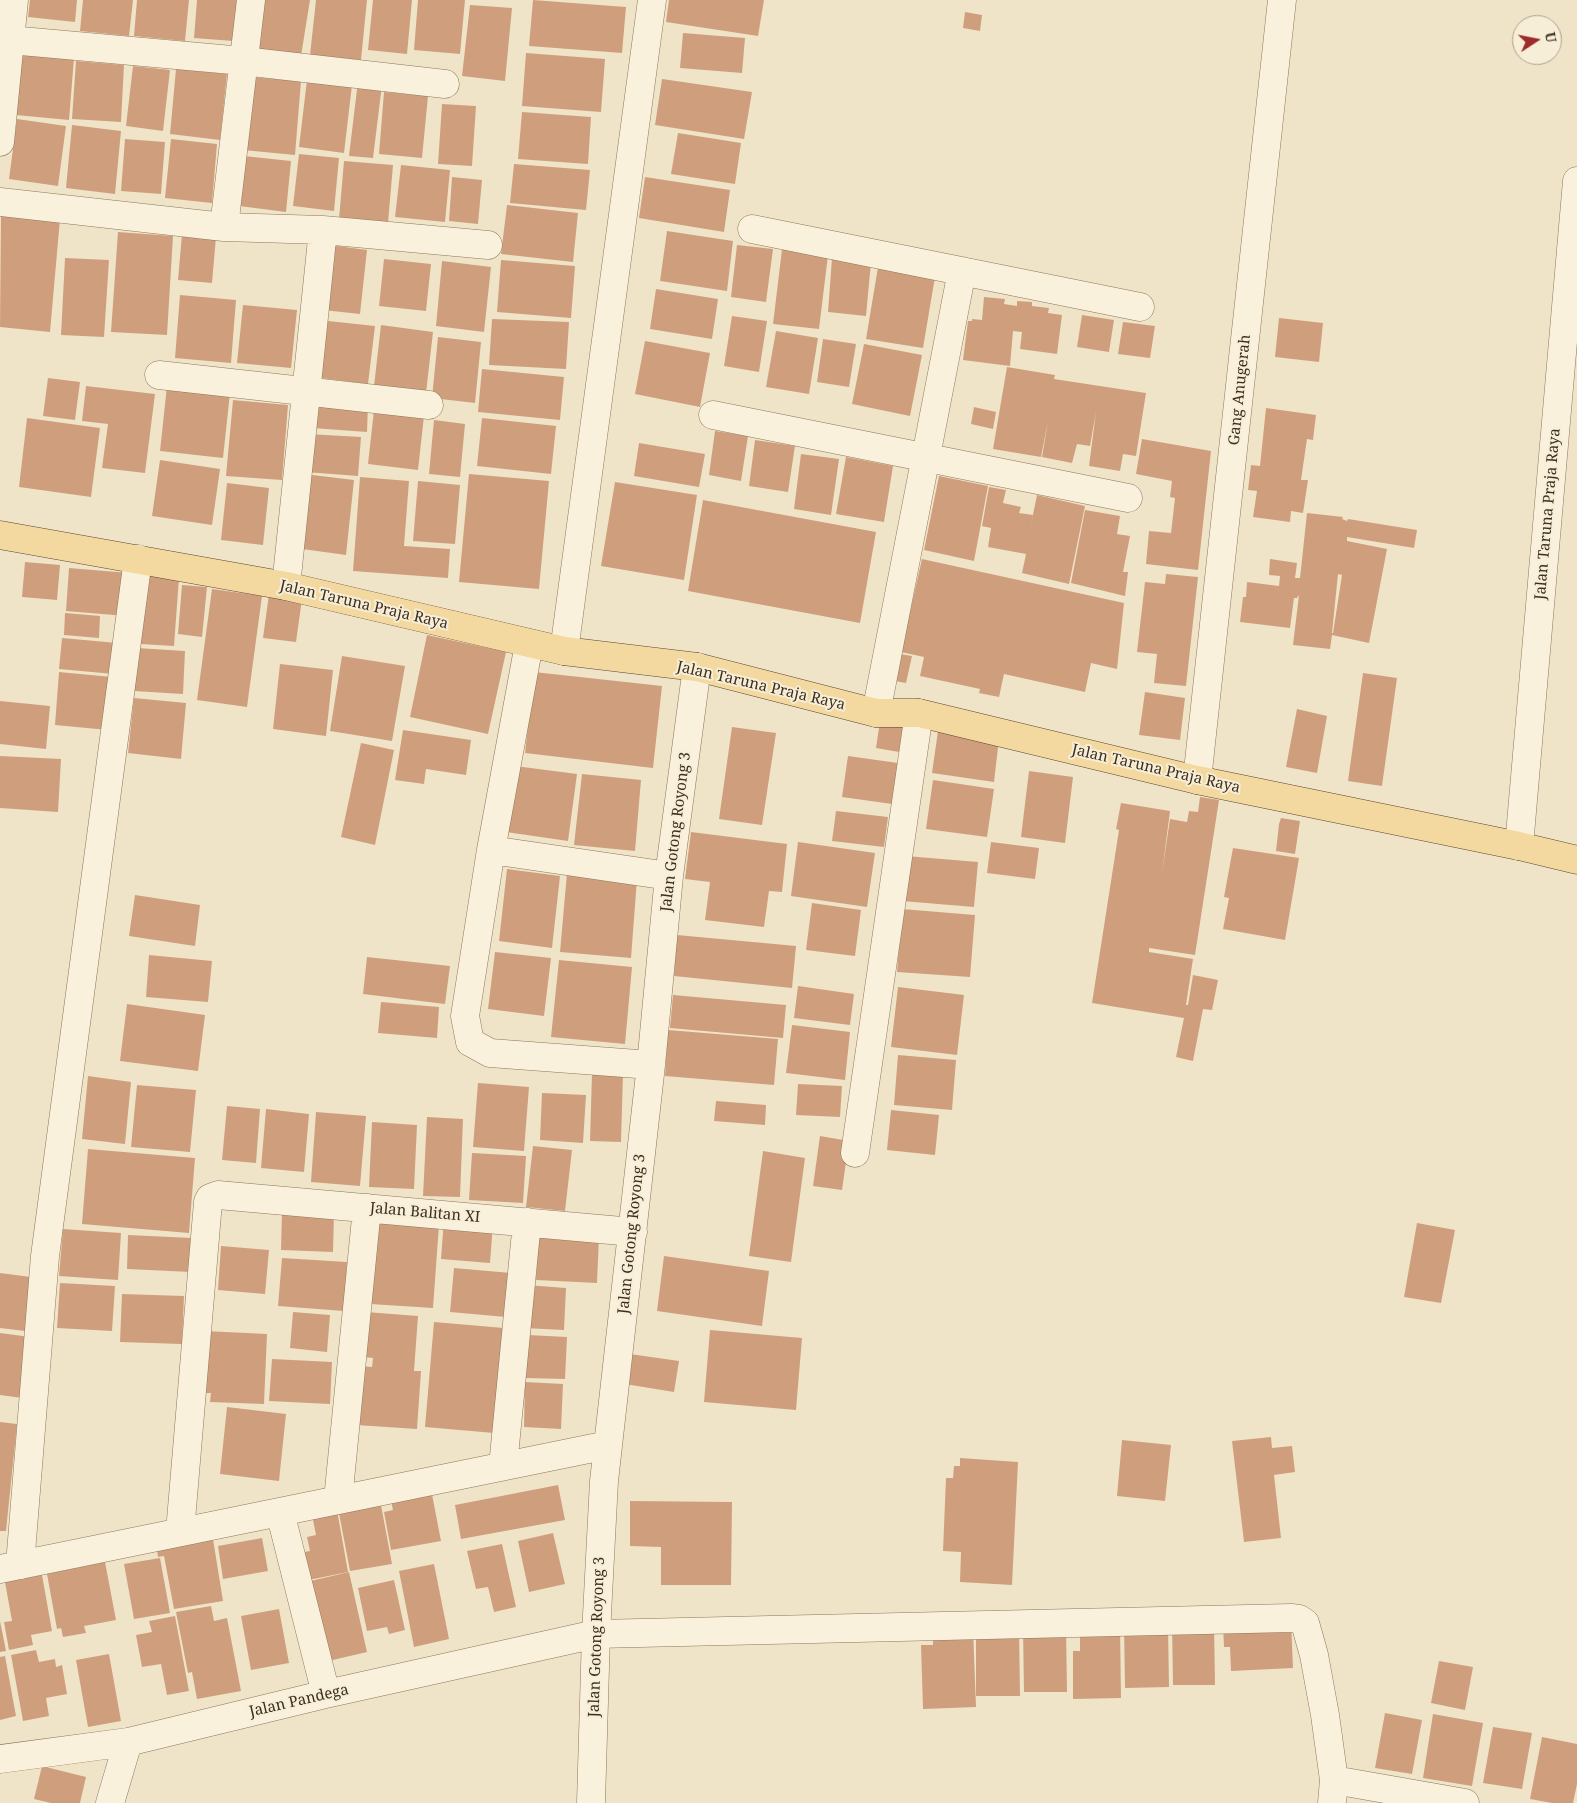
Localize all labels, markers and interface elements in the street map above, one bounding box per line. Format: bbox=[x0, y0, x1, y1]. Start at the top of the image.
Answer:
north arrow bbox=[1512, 15, 1562, 65]
text: U bbox=[1541, 30, 1562, 44]
street label: Gang Anugerah bbox=[1225, 334, 1255, 446]
street label: Jalan Taruna Praja Raya bbox=[1532, 427, 1564, 601]
street label: Jalan Taruna Praja Raya bbox=[278, 577, 450, 633]
street label: Jalan Taruna Praja Raya bbox=[675, 658, 847, 714]
street label: Jalan Taruna Praja Raya bbox=[1070, 741, 1242, 797]
street label: Jalan Gotong Royong 3 bbox=[657, 751, 695, 913]
street label: Jalan Gotong Royong 3 bbox=[615, 1153, 649, 1315]
street label: Jalan Balitan XI bbox=[369, 1199, 481, 1227]
street label: Jalan Gotong Royong 3 bbox=[585, 1556, 609, 1718]
street label: Jalan Pandega bbox=[248, 1681, 350, 1721]

